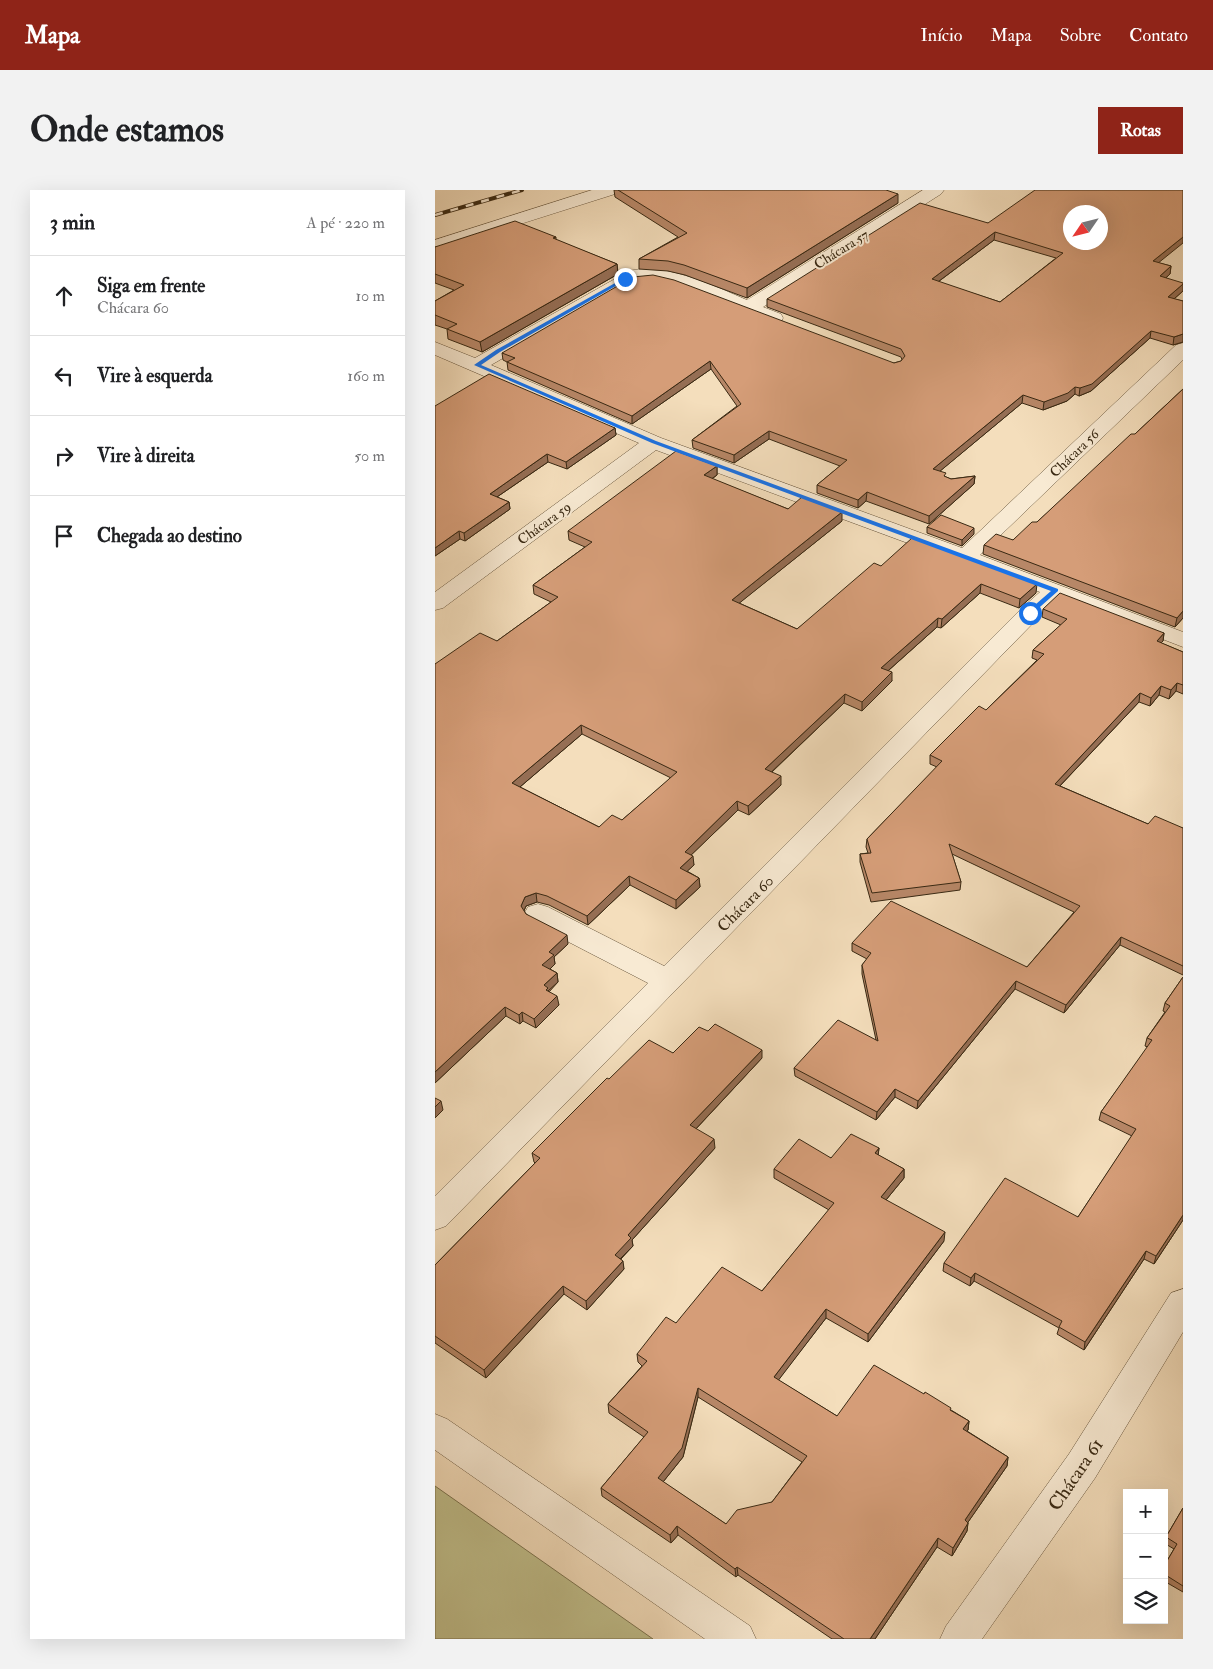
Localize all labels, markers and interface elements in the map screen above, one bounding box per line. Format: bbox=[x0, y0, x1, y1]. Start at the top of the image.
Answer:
text: Mapa bbox=[25, 20, 80, 51]
text: Início bbox=[921, 24, 962, 47]
text: Mapa bbox=[990, 24, 1032, 47]
text: Sobre bbox=[1060, 24, 1101, 47]
text: Contato bbox=[1129, 24, 1188, 47]
button: Rotas bbox=[1098, 107, 1183, 154]
text: Onde estamos bbox=[30, 108, 224, 152]
north arrow bbox=[1063, 205, 1108, 250]
text: 3 min bbox=[50, 209, 95, 236]
text: A pé · 220 m bbox=[307, 213, 385, 233]
street label: Chácara 57 bbox=[811, 226, 872, 273]
route end bbox=[614, 268, 637, 291]
text: Siga em frente bbox=[97, 274, 205, 298]
icon: ahead bbox=[50, 282, 78, 310]
text: 10 m bbox=[355, 286, 385, 306]
text: Chácara 60 bbox=[97, 298, 169, 318]
icon: left bbox=[50, 362, 78, 390]
text: Vire à esquerda bbox=[97, 364, 212, 388]
text: 160 m bbox=[347, 366, 385, 386]
street label: Chácara 56 bbox=[1046, 425, 1103, 481]
icon: right bbox=[50, 442, 78, 470]
text: Vire à direita bbox=[97, 444, 194, 468]
text: 50 m bbox=[354, 446, 385, 466]
street label: Chácara 59 bbox=[514, 498, 574, 549]
icon: arrive bbox=[50, 522, 78, 550]
text: Chegada ao destino bbox=[97, 524, 242, 548]
route start bbox=[1019, 602, 1042, 625]
street label: Chácara 60 bbox=[713, 871, 778, 936]
street label: Chácara 61 bbox=[1043, 1434, 1109, 1515]
map controls bbox=[1123, 1489, 1168, 1624]
button: + bbox=[1123, 1489, 1168, 1534]
button: − bbox=[1123, 1534, 1168, 1579]
button: layers bbox=[1123, 1579, 1168, 1624]

